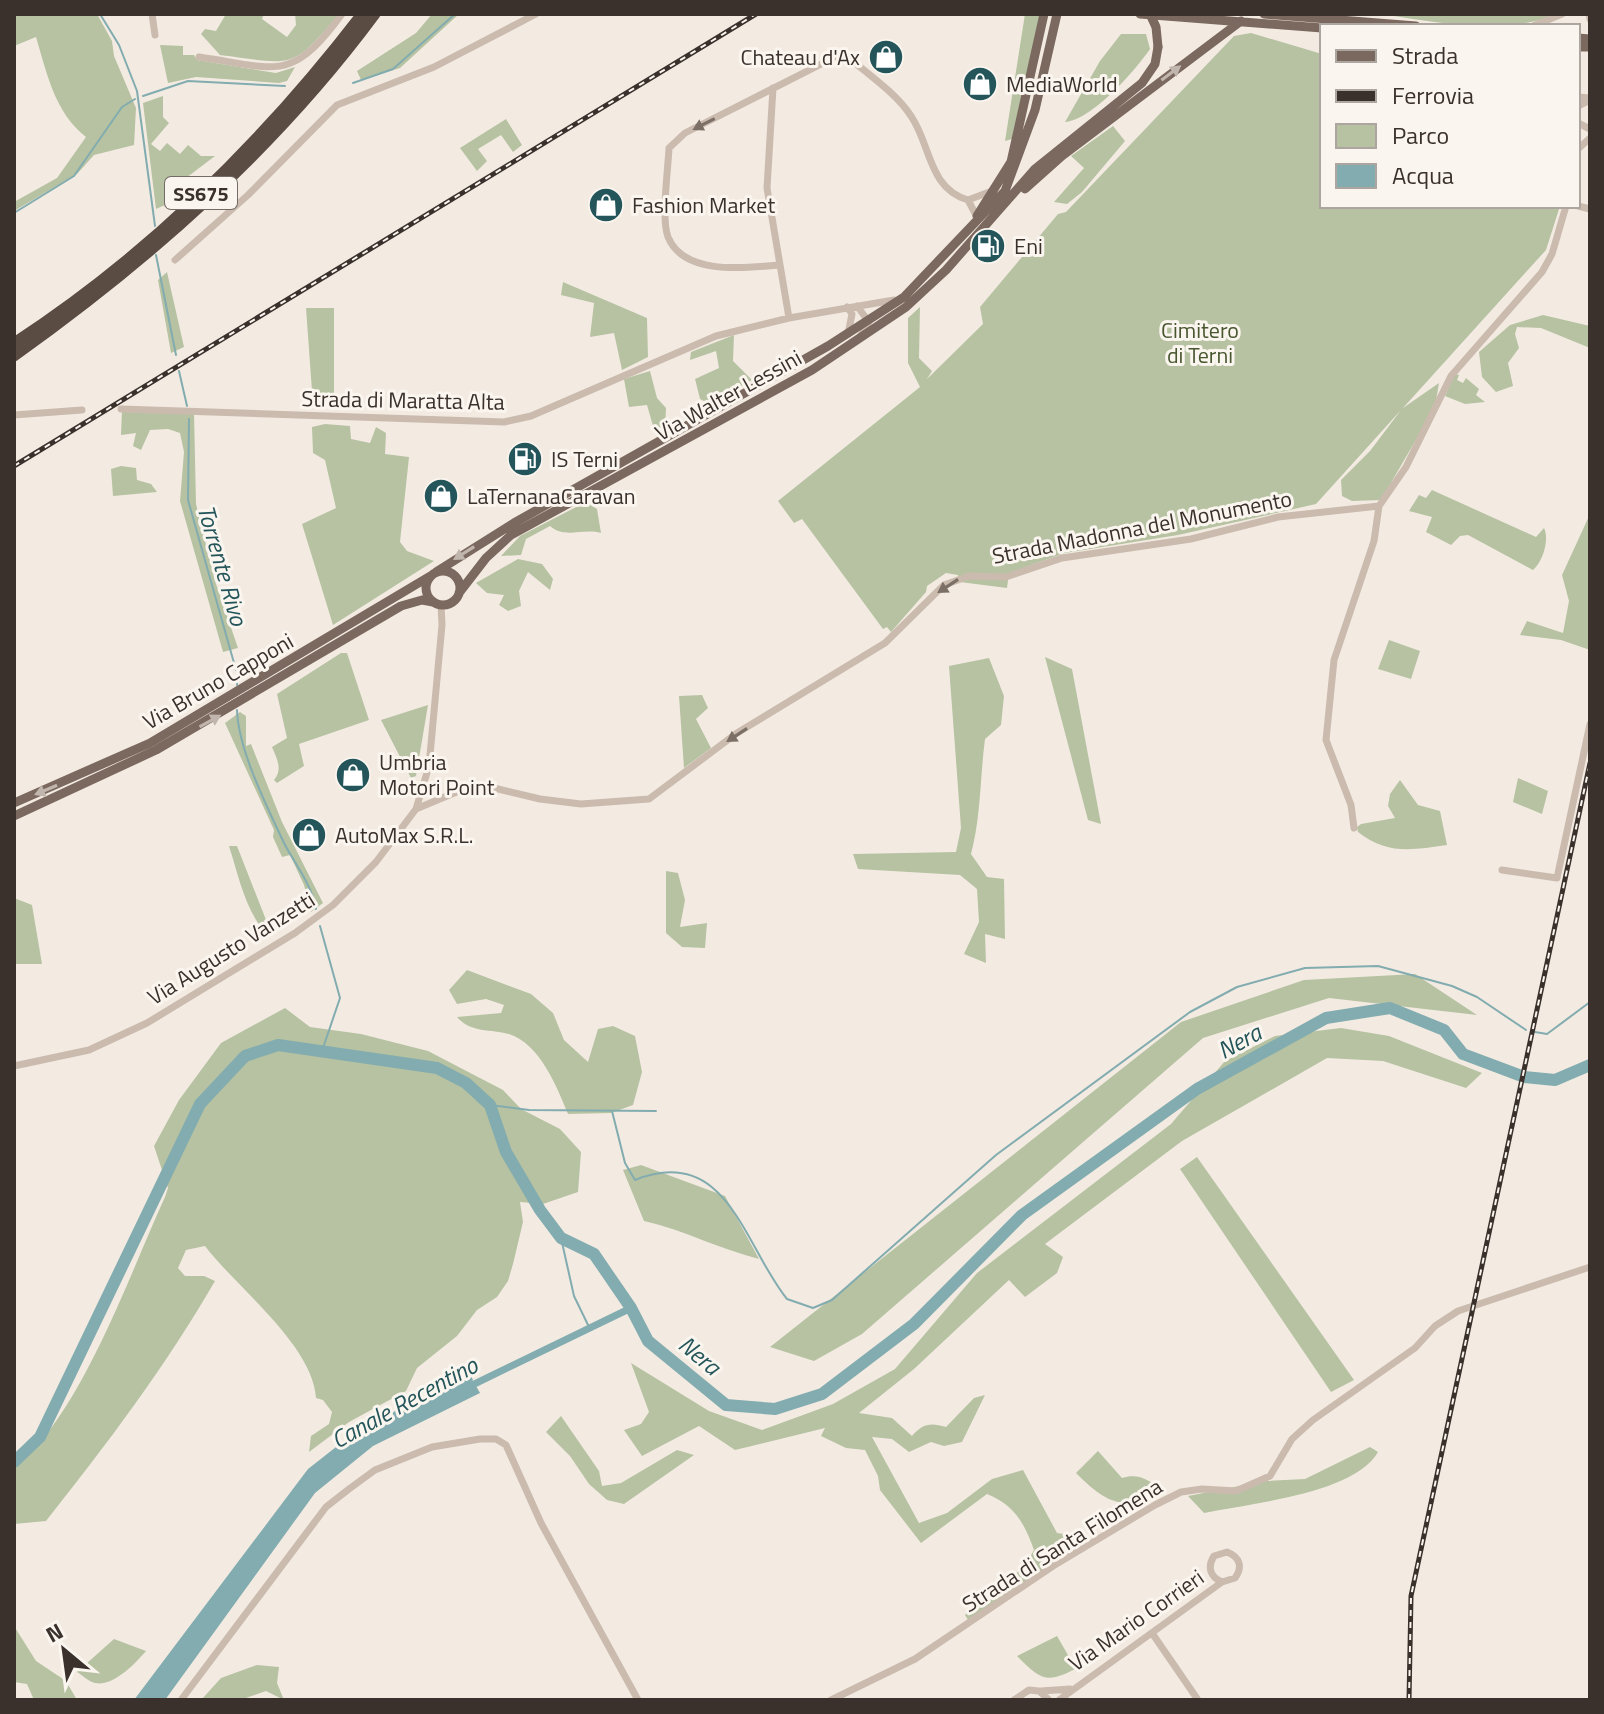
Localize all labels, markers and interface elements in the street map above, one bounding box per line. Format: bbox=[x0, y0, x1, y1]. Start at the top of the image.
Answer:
legend bbox=[1320, 24, 1580, 208]
text: Strada bbox=[1392, 37, 1458, 73]
shop icon: Chateau d'Ax bbox=[867, 38, 905, 76]
place label: Chateau d'Ax bbox=[740, 40, 860, 74]
shop icon: MediaWorld bbox=[961, 65, 999, 103]
one-way arrow bbox=[1161, 65, 1181, 81]
place label: MediaWorld bbox=[1006, 67, 1118, 101]
text: Ferrovia bbox=[1392, 77, 1474, 113]
one-way arrow bbox=[692, 117, 715, 130]
text: Parco bbox=[1392, 117, 1449, 153]
text: Acqua bbox=[1392, 157, 1454, 193]
road number: SS675 bbox=[165, 177, 237, 209]
shop icon: Fashion Market bbox=[587, 186, 625, 224]
place label: Fashion Market bbox=[632, 188, 775, 222]
fuel station icon: Eni bbox=[969, 227, 1007, 265]
place label: Eni bbox=[1014, 229, 1043, 263]
park label: Cimitero di Terni bbox=[1161, 313, 1239, 372]
street label: Via Walter Lessini bbox=[648, 341, 808, 449]
street label: Strada di Maratta Alta bbox=[301, 381, 505, 419]
fuel station icon: IS Terni bbox=[506, 440, 544, 478]
place label: IS Terni bbox=[551, 442, 618, 476]
shop icon: LaTernanaCaravan bbox=[422, 477, 460, 515]
place label: LaTernanaCaravan bbox=[467, 479, 636, 513]
street label: Strada Madonna del Monumento bbox=[989, 481, 1295, 573]
water label: Torrente Rivo bbox=[189, 500, 258, 631]
one-way arrow bbox=[453, 546, 475, 560]
one-way arrow bbox=[937, 578, 958, 593]
street label: Via Bruno Capponi bbox=[136, 624, 300, 738]
one-way arrow bbox=[199, 714, 221, 728]
one-way arrow bbox=[726, 727, 748, 741]
place label: Umbria Motori Point bbox=[379, 745, 495, 804]
shop icon: Umbria Motori Point bbox=[334, 756, 372, 794]
one-way arrow bbox=[35, 783, 58, 796]
shop icon: AutoMax S.R.L. bbox=[290, 816, 328, 854]
place label: AutoMax S.R.L. bbox=[335, 818, 474, 852]
street label: Via Augusto Vanzetti bbox=[141, 883, 321, 1013]
water label: Nera bbox=[1210, 1013, 1269, 1068]
water label: Nera bbox=[671, 1327, 730, 1385]
water label: Canale Recentino bbox=[324, 1346, 485, 1457]
street label: Strada di Santa Filomena bbox=[955, 1469, 1169, 1621]
street label: Via Mario Corrieri bbox=[1061, 1561, 1211, 1679]
north arrow bbox=[24, 1610, 104, 1690]
text: N bbox=[39, 1614, 69, 1651]

